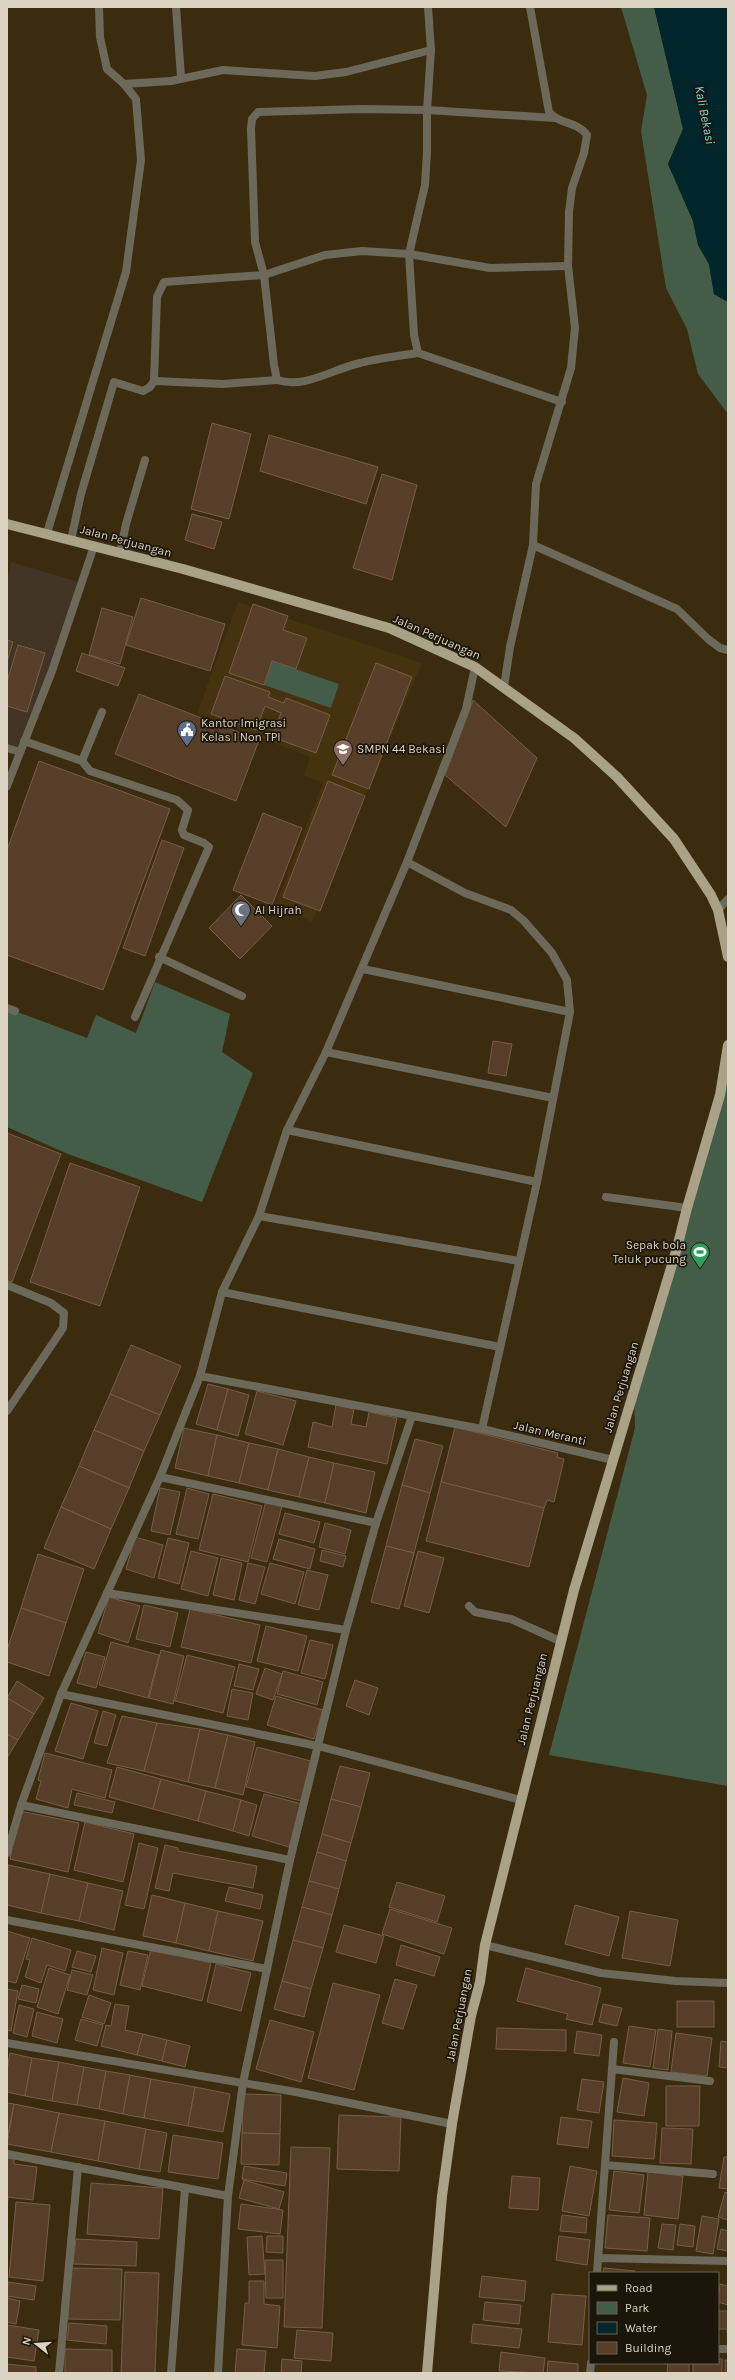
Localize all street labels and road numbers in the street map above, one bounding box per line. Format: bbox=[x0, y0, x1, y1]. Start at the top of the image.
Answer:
street label: Jalan Perjuangan bbox=[79, 522, 173, 560]
street label: Jalan Perjuangan bbox=[391, 611, 483, 663]
street label: Jalan Perjuangan bbox=[601, 1340, 641, 1434]
street label: Jalan Meranti bbox=[512, 1418, 588, 1448]
street label: Jalan Perjuangan bbox=[514, 1652, 550, 1746]
street label: Jalan Perjuangan bbox=[443, 1967, 475, 2063]

